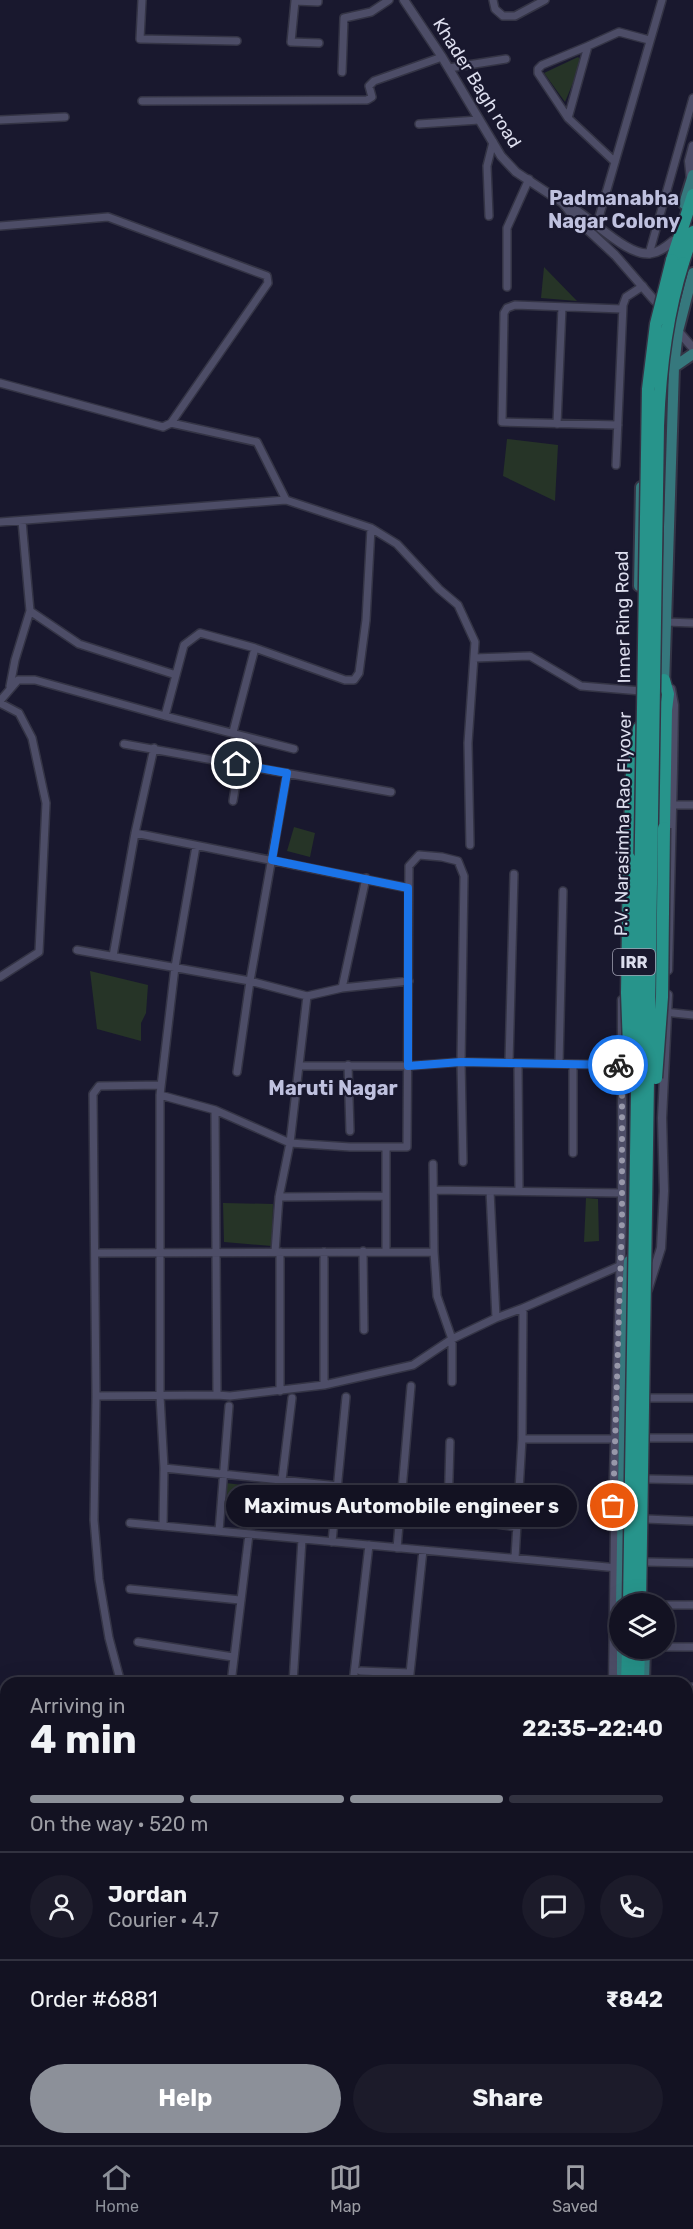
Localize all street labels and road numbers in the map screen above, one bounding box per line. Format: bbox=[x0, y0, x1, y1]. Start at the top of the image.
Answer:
street label: Khader Bagh road bbox=[428, 14, 526, 152]
street label: Inner Ring Road bbox=[611, 551, 635, 683]
street label: P.V. Narasimha Rao Flyover bbox=[610, 711, 636, 936]
road number: IRR bbox=[613, 949, 655, 975]

